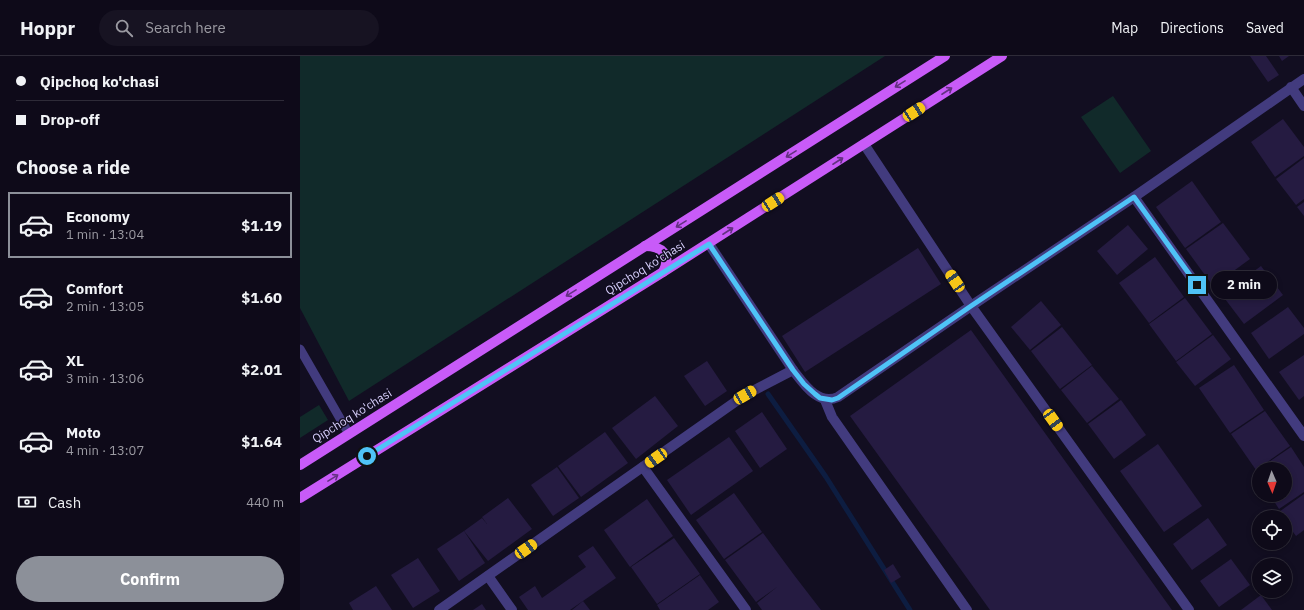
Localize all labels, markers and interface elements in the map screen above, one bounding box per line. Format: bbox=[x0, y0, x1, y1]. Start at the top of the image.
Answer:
search box bbox=[99, 10, 379, 46]
text: Hoppr bbox=[20, 16, 75, 40]
icon: search bbox=[113, 17, 135, 39]
text: Search here bbox=[145, 18, 226, 37]
text: Map bbox=[1111, 19, 1138, 37]
text: Directions bbox=[1160, 19, 1224, 37]
text: Saved bbox=[1246, 19, 1284, 37]
text: Qipchoq ko'chasi bbox=[40, 72, 159, 91]
one-way arrow bbox=[895, 80, 906, 89]
one-way arrow bbox=[941, 86, 953, 94]
car bbox=[901, 100, 927, 124]
text: Drop-off bbox=[40, 110, 100, 129]
one-way arrow bbox=[786, 150, 797, 158]
text: Choose a ride bbox=[16, 156, 130, 179]
one-way arrow bbox=[832, 156, 844, 164]
car bbox=[760, 190, 786, 214]
icon: car bbox=[18, 207, 54, 243]
text: Economy bbox=[66, 207, 130, 226]
text: $1.19 bbox=[241, 216, 282, 235]
one-way arrow bbox=[675, 220, 687, 228]
text: 1 min · 13:04 bbox=[66, 226, 144, 243]
one-way arrow bbox=[722, 227, 733, 235]
street label: Qipchoq ko'chasi bbox=[602, 237, 687, 298]
car bbox=[943, 268, 967, 294]
callout: 2 min bbox=[1211, 271, 1277, 299]
route end bbox=[1188, 276, 1206, 294]
text: 2 min bbox=[1227, 276, 1261, 293]
icon: car bbox=[18, 279, 54, 315]
text: Comfort bbox=[66, 279, 123, 298]
text: $1.60 bbox=[241, 288, 282, 307]
one-way arrow bbox=[566, 289, 577, 297]
text: 2 min · 13:05 bbox=[66, 298, 144, 315]
icon: car bbox=[18, 351, 54, 387]
text: XL bbox=[66, 351, 84, 370]
text: $2.01 bbox=[241, 360, 282, 379]
text: 3 min · 13:06 bbox=[66, 370, 144, 387]
car bbox=[732, 384, 758, 406]
street label: Qipchoq ko'chasi bbox=[309, 385, 394, 446]
car bbox=[1041, 407, 1065, 433]
icon: car bbox=[18, 423, 54, 459]
text: Moto bbox=[66, 423, 101, 442]
text: $1.64 bbox=[241, 432, 282, 451]
text: 4 min · 13:07 bbox=[66, 442, 144, 459]
car bbox=[643, 446, 669, 470]
route start bbox=[358, 447, 376, 465]
north arrow bbox=[1252, 462, 1292, 502]
map controls bbox=[1252, 462, 1292, 598]
one-way arrow bbox=[327, 473, 339, 481]
icon: cash bbox=[16, 491, 38, 513]
text: Cash bbox=[48, 493, 81, 512]
text: 440 m bbox=[246, 494, 284, 511]
button: locate bbox=[1252, 510, 1292, 550]
car bbox=[513, 537, 539, 561]
button: Confirm bbox=[16, 556, 284, 602]
button: layers bbox=[1252, 558, 1292, 598]

